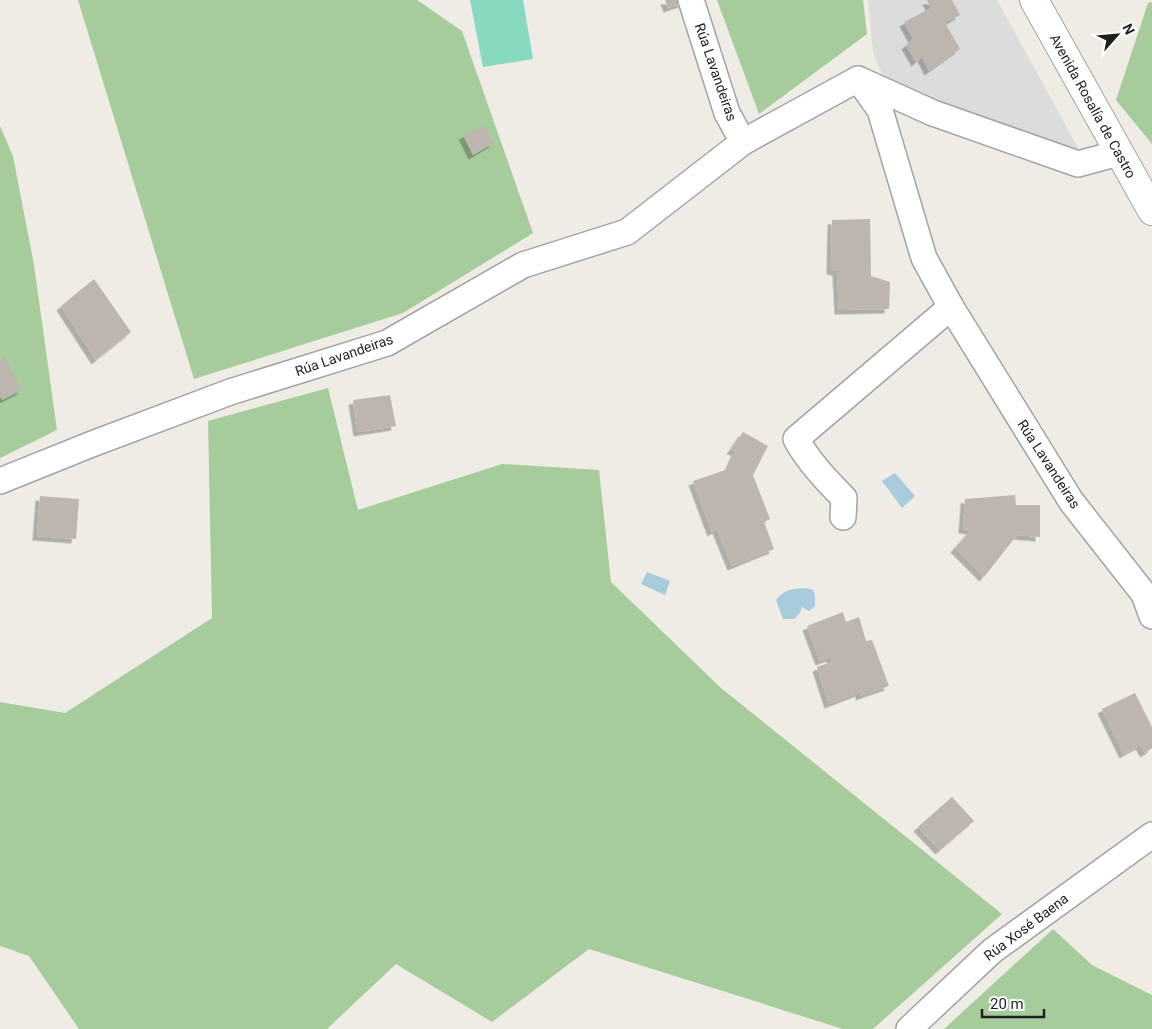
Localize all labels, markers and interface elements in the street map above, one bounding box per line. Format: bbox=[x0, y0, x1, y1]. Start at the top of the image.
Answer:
north arrow bbox=[1092, 10, 1142, 60]
street label: Rúa Lavandeiras bbox=[692, 21, 740, 123]
text: N bbox=[1119, 21, 1138, 37]
street label: Avenida Rosalía de Castro bbox=[1047, 31, 1139, 181]
street label: Rúa Lavandeiras bbox=[293, 331, 395, 379]
street label: Rúa Lavandeiras bbox=[1014, 417, 1084, 511]
street label: Rúa Xosé Baena bbox=[981, 890, 1071, 964]
scale bar bbox=[982, 986, 1044, 1018]
text: 20 m bbox=[990, 995, 1024, 1013]

